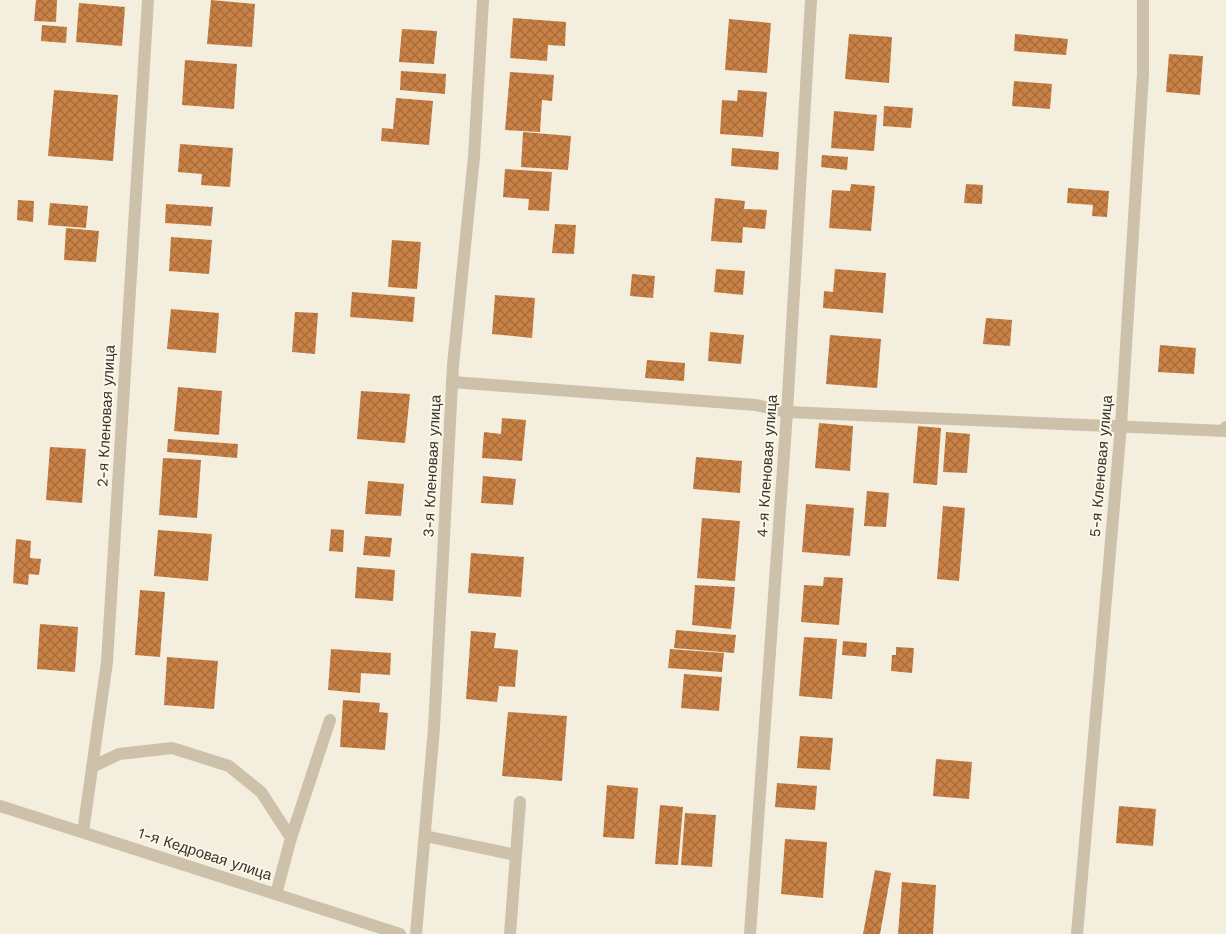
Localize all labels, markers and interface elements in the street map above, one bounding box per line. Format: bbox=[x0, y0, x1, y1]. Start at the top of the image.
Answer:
street label: 2-я Кленовая улица bbox=[93, 344, 119, 488]
street label: 4-я Кленовая улица bbox=[753, 393, 781, 538]
street label: 5-я Кленовая улица bbox=[1086, 393, 1116, 538]
street label: 3-я Кленовая улица bbox=[419, 394, 445, 538]
street label: 1-я Кедровая улица bbox=[136, 824, 275, 884]

